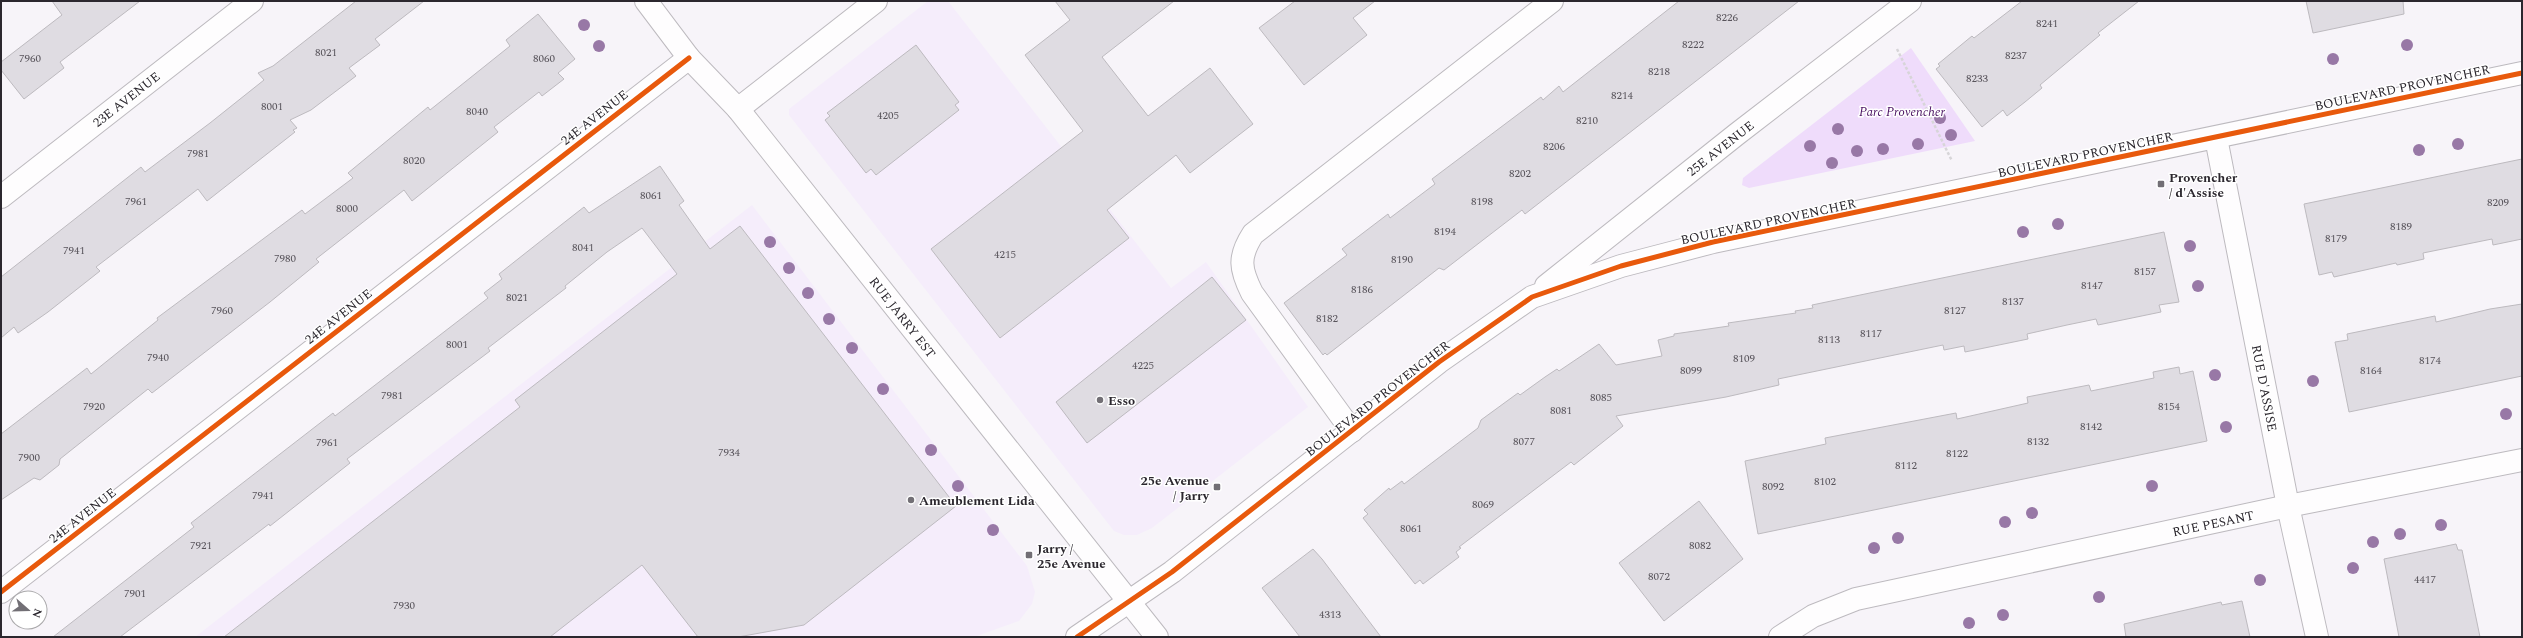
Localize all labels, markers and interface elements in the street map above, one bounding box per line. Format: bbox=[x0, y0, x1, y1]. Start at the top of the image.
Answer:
house number: 8226 bbox=[1716, 9, 1738, 26]
house number: 8241 bbox=[2036, 15, 2058, 32]
house number: 8222 bbox=[1682, 36, 1704, 53]
house number: 8021 bbox=[315, 44, 337, 61]
house number: 8237 bbox=[2005, 47, 2027, 64]
house number: 7960 bbox=[19, 50, 41, 67]
house number: 8060 bbox=[533, 50, 555, 67]
street label: BOULEVARD PROVENCHER bbox=[2313, 60, 2492, 116]
house number: 8218 bbox=[1648, 63, 1670, 80]
street label: 23E AVENUE bbox=[89, 67, 165, 132]
house number: 8233 bbox=[1966, 70, 1988, 87]
street label: 24E AVENUE bbox=[557, 85, 633, 150]
house number: 8214 bbox=[1611, 87, 1633, 104]
house number: 8001 bbox=[261, 98, 283, 115]
park label: Parc Provencher bbox=[1859, 102, 1946, 122]
house number: 8040 bbox=[466, 103, 488, 120]
house number: 4205 bbox=[877, 107, 899, 124]
house number: 8210 bbox=[1576, 112, 1598, 129]
street label: 25E AVENUE bbox=[1683, 116, 1759, 181]
street label: BOULEVARD PROVENCHER bbox=[1996, 127, 2175, 183]
house number: 8206 bbox=[1543, 138, 1565, 155]
house number: 7981 bbox=[187, 145, 209, 162]
house number: 8020 bbox=[403, 152, 425, 169]
house number: 8202 bbox=[1509, 165, 1531, 182]
place label: Provencher / d'Assise bbox=[2169, 168, 2238, 203]
marker: Provencher / d'Assise bbox=[2156, 179, 2166, 189]
house number: 8061 bbox=[640, 187, 662, 204]
house number: 7961 bbox=[125, 193, 147, 210]
house number: 8198 bbox=[1471, 193, 1493, 210]
street label: BOULEVARD PROVENCHER bbox=[1679, 194, 1858, 250]
house number: 8209 bbox=[2487, 194, 2509, 211]
house number: 8000 bbox=[336, 200, 358, 217]
house number: 8189 bbox=[2390, 218, 2412, 235]
house number: 8194 bbox=[1434, 223, 1456, 240]
house number: 8179 bbox=[2325, 230, 2347, 247]
house number: 8041 bbox=[572, 239, 594, 256]
house number: 7941 bbox=[63, 242, 85, 259]
house number: 4215 bbox=[994, 246, 1016, 263]
house number: 7980 bbox=[274, 250, 296, 267]
house number: 8190 bbox=[1391, 251, 1413, 268]
house number: 8157 bbox=[2134, 263, 2156, 280]
street label: RUE JARRY EST bbox=[864, 273, 941, 363]
house number: 8147 bbox=[2081, 277, 2103, 294]
house number: 8186 bbox=[1351, 281, 1373, 298]
street label: 24E AVENUE bbox=[301, 284, 377, 349]
house number: 8021 bbox=[506, 289, 528, 306]
house number: 8137 bbox=[2002, 293, 2024, 310]
house number: 7960 bbox=[211, 302, 233, 319]
house number: 8127 bbox=[1944, 302, 1966, 319]
house number: 8182 bbox=[1316, 310, 1338, 327]
house number: 8117 bbox=[1860, 325, 1882, 342]
house number: 8113 bbox=[1818, 331, 1840, 348]
house number: 8001 bbox=[446, 336, 468, 353]
street label: BOULEVARD PROVENCHER bbox=[1301, 336, 1454, 462]
street label: RUE D'ASSISE bbox=[2246, 343, 2282, 433]
house number: 7940 bbox=[147, 349, 169, 366]
house number: 8109 bbox=[1733, 350, 1755, 367]
house number: 8174 bbox=[2419, 352, 2441, 369]
house number: 4225 bbox=[1132, 357, 1154, 374]
house number: 8099 bbox=[1680, 362, 1702, 379]
house number: 8164 bbox=[2360, 362, 2382, 379]
house number: 7981 bbox=[381, 387, 403, 404]
house number: 8085 bbox=[1590, 389, 1612, 406]
place label: Esso bbox=[1108, 391, 1135, 411]
marker: Esso bbox=[1095, 395, 1105, 405]
house number: 7920 bbox=[83, 398, 105, 415]
house number: 8154 bbox=[2158, 398, 2180, 415]
house number: 8081 bbox=[1550, 402, 1572, 419]
house number: 8142 bbox=[2080, 418, 2102, 435]
house number: 8077 bbox=[1513, 433, 1535, 450]
house number: 8132 bbox=[2027, 433, 2049, 450]
house number: 7961 bbox=[316, 434, 338, 451]
house number: 7934 bbox=[718, 444, 740, 461]
house number: 8122 bbox=[1946, 445, 1968, 462]
house number: 7900 bbox=[18, 449, 40, 466]
house number: 8112 bbox=[1895, 457, 1917, 474]
place label: 25e Avenue / Jarry bbox=[1140, 471, 1210, 506]
house number: 8102 bbox=[1814, 473, 1836, 490]
house number: 8092 bbox=[1762, 478, 1784, 495]
marker: 25e Avenue / Jarry bbox=[1212, 482, 1222, 492]
street label: 24E AVENUE bbox=[45, 483, 121, 548]
house number: 7941 bbox=[252, 487, 274, 504]
place label: Ameublement Lida bbox=[919, 491, 1035, 511]
marker: Ameublement Lida bbox=[906, 495, 916, 505]
house number: 8069 bbox=[1472, 496, 1494, 513]
street label: RUE PESANT bbox=[2171, 506, 2256, 542]
house number: 8061 bbox=[1400, 520, 1422, 537]
house number: 7921 bbox=[190, 537, 212, 554]
house number: 8082 bbox=[1689, 537, 1711, 554]
place label: Jarry / 25e Avenue bbox=[1037, 539, 1106, 574]
marker: Jarry / 25e Avenue bbox=[1024, 550, 1034, 560]
house number: 8072 bbox=[1648, 568, 1670, 585]
house number: 4417 bbox=[2414, 571, 2436, 588]
house number: 7901 bbox=[124, 585, 146, 602]
north arrow bbox=[8, 590, 48, 630]
house number: 7930 bbox=[393, 597, 415, 614]
text: N bbox=[27, 606, 46, 620]
house number: 4313 bbox=[1319, 606, 1341, 623]

